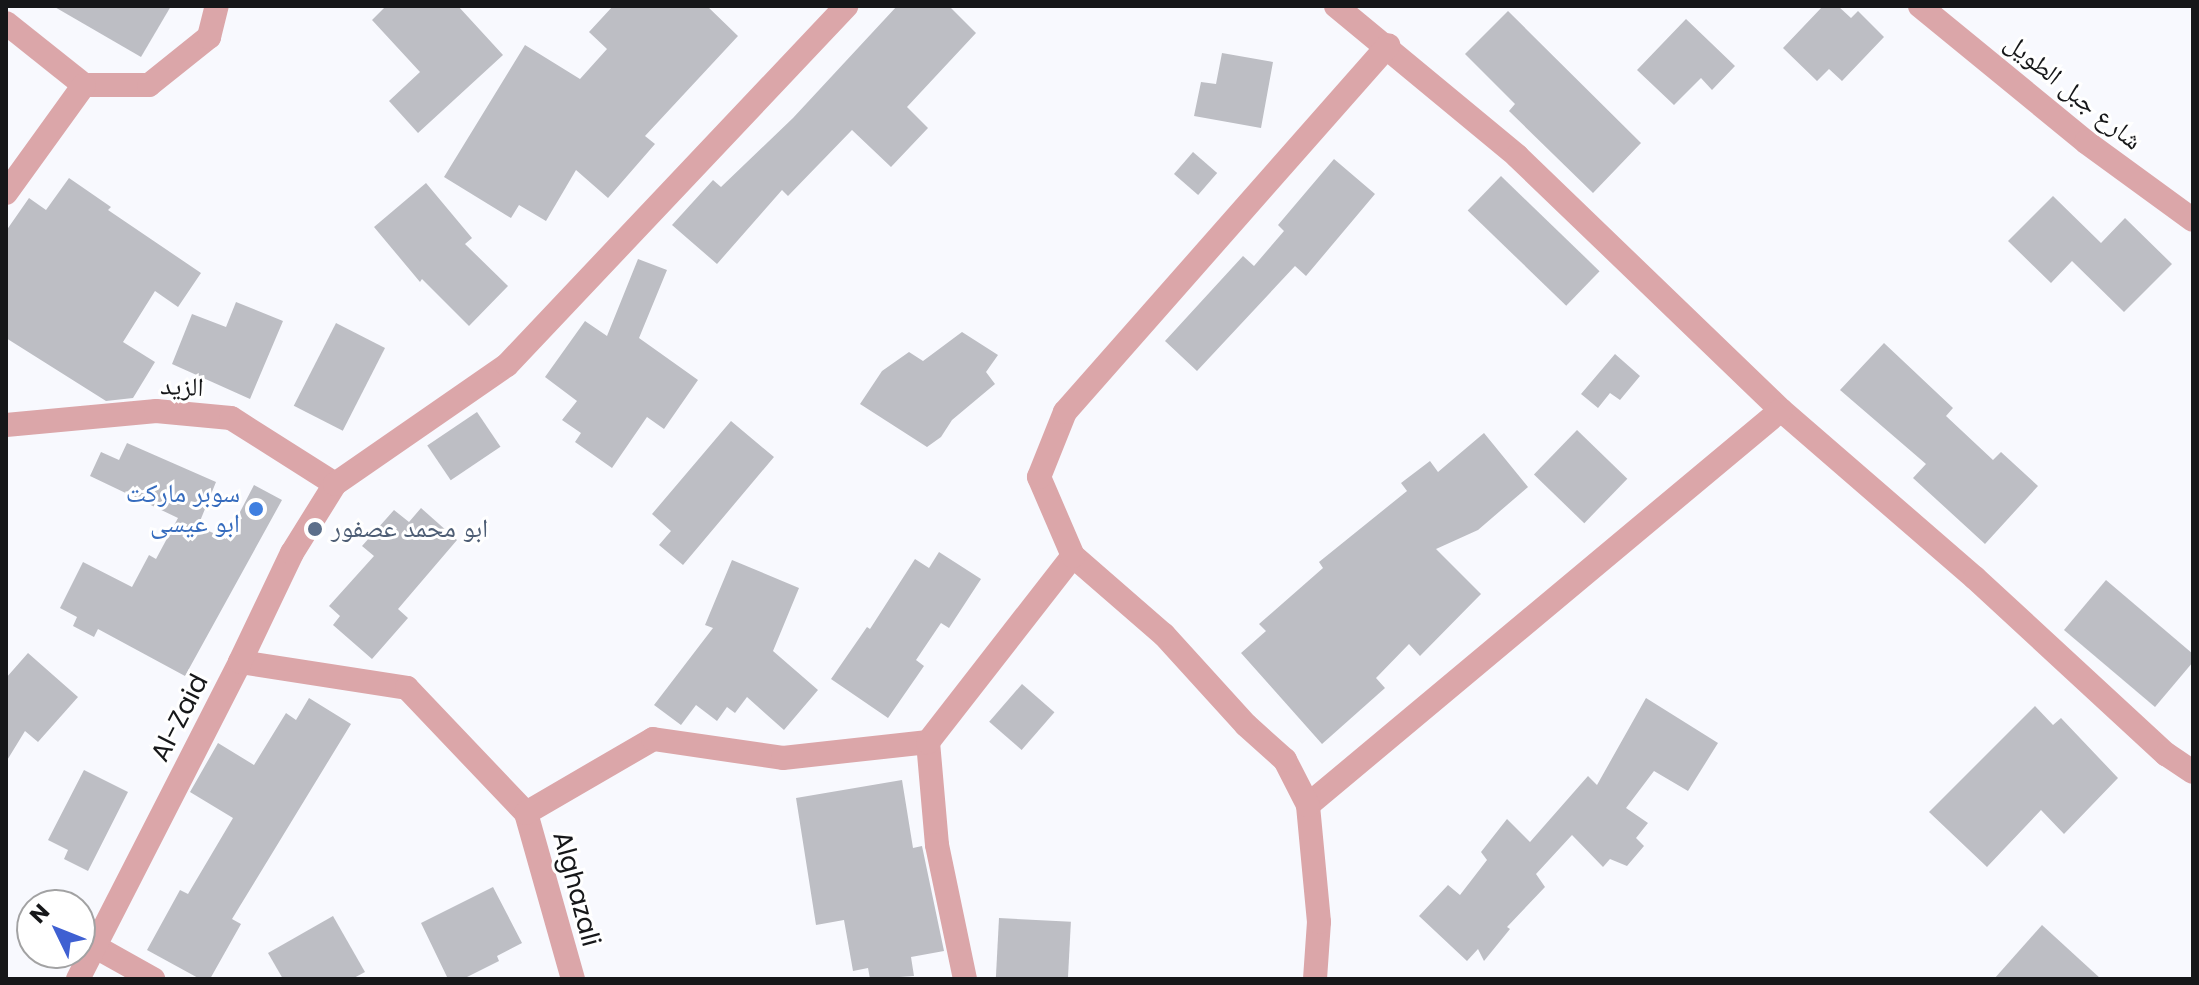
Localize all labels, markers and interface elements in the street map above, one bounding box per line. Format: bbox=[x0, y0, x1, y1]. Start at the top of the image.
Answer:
street label: شارع جبل الطويل bbox=[1998, 27, 2148, 157]
street label: الزيد bbox=[159, 370, 205, 404]
place label: سوبر ماركت ابو عيسی bbox=[126, 478, 240, 540]
marker: سوبر ماركت ابو عيسی bbox=[247, 500, 265, 518]
place label: ابو محمد عصفور bbox=[331, 513, 488, 545]
marker: ابو محمد عصفور bbox=[306, 520, 324, 538]
street label: Al-Zaid bbox=[145, 669, 215, 767]
street label: Alghazali bbox=[546, 828, 606, 950]
north arrow bbox=[16, 889, 96, 969]
text: N bbox=[23, 897, 57, 930]

